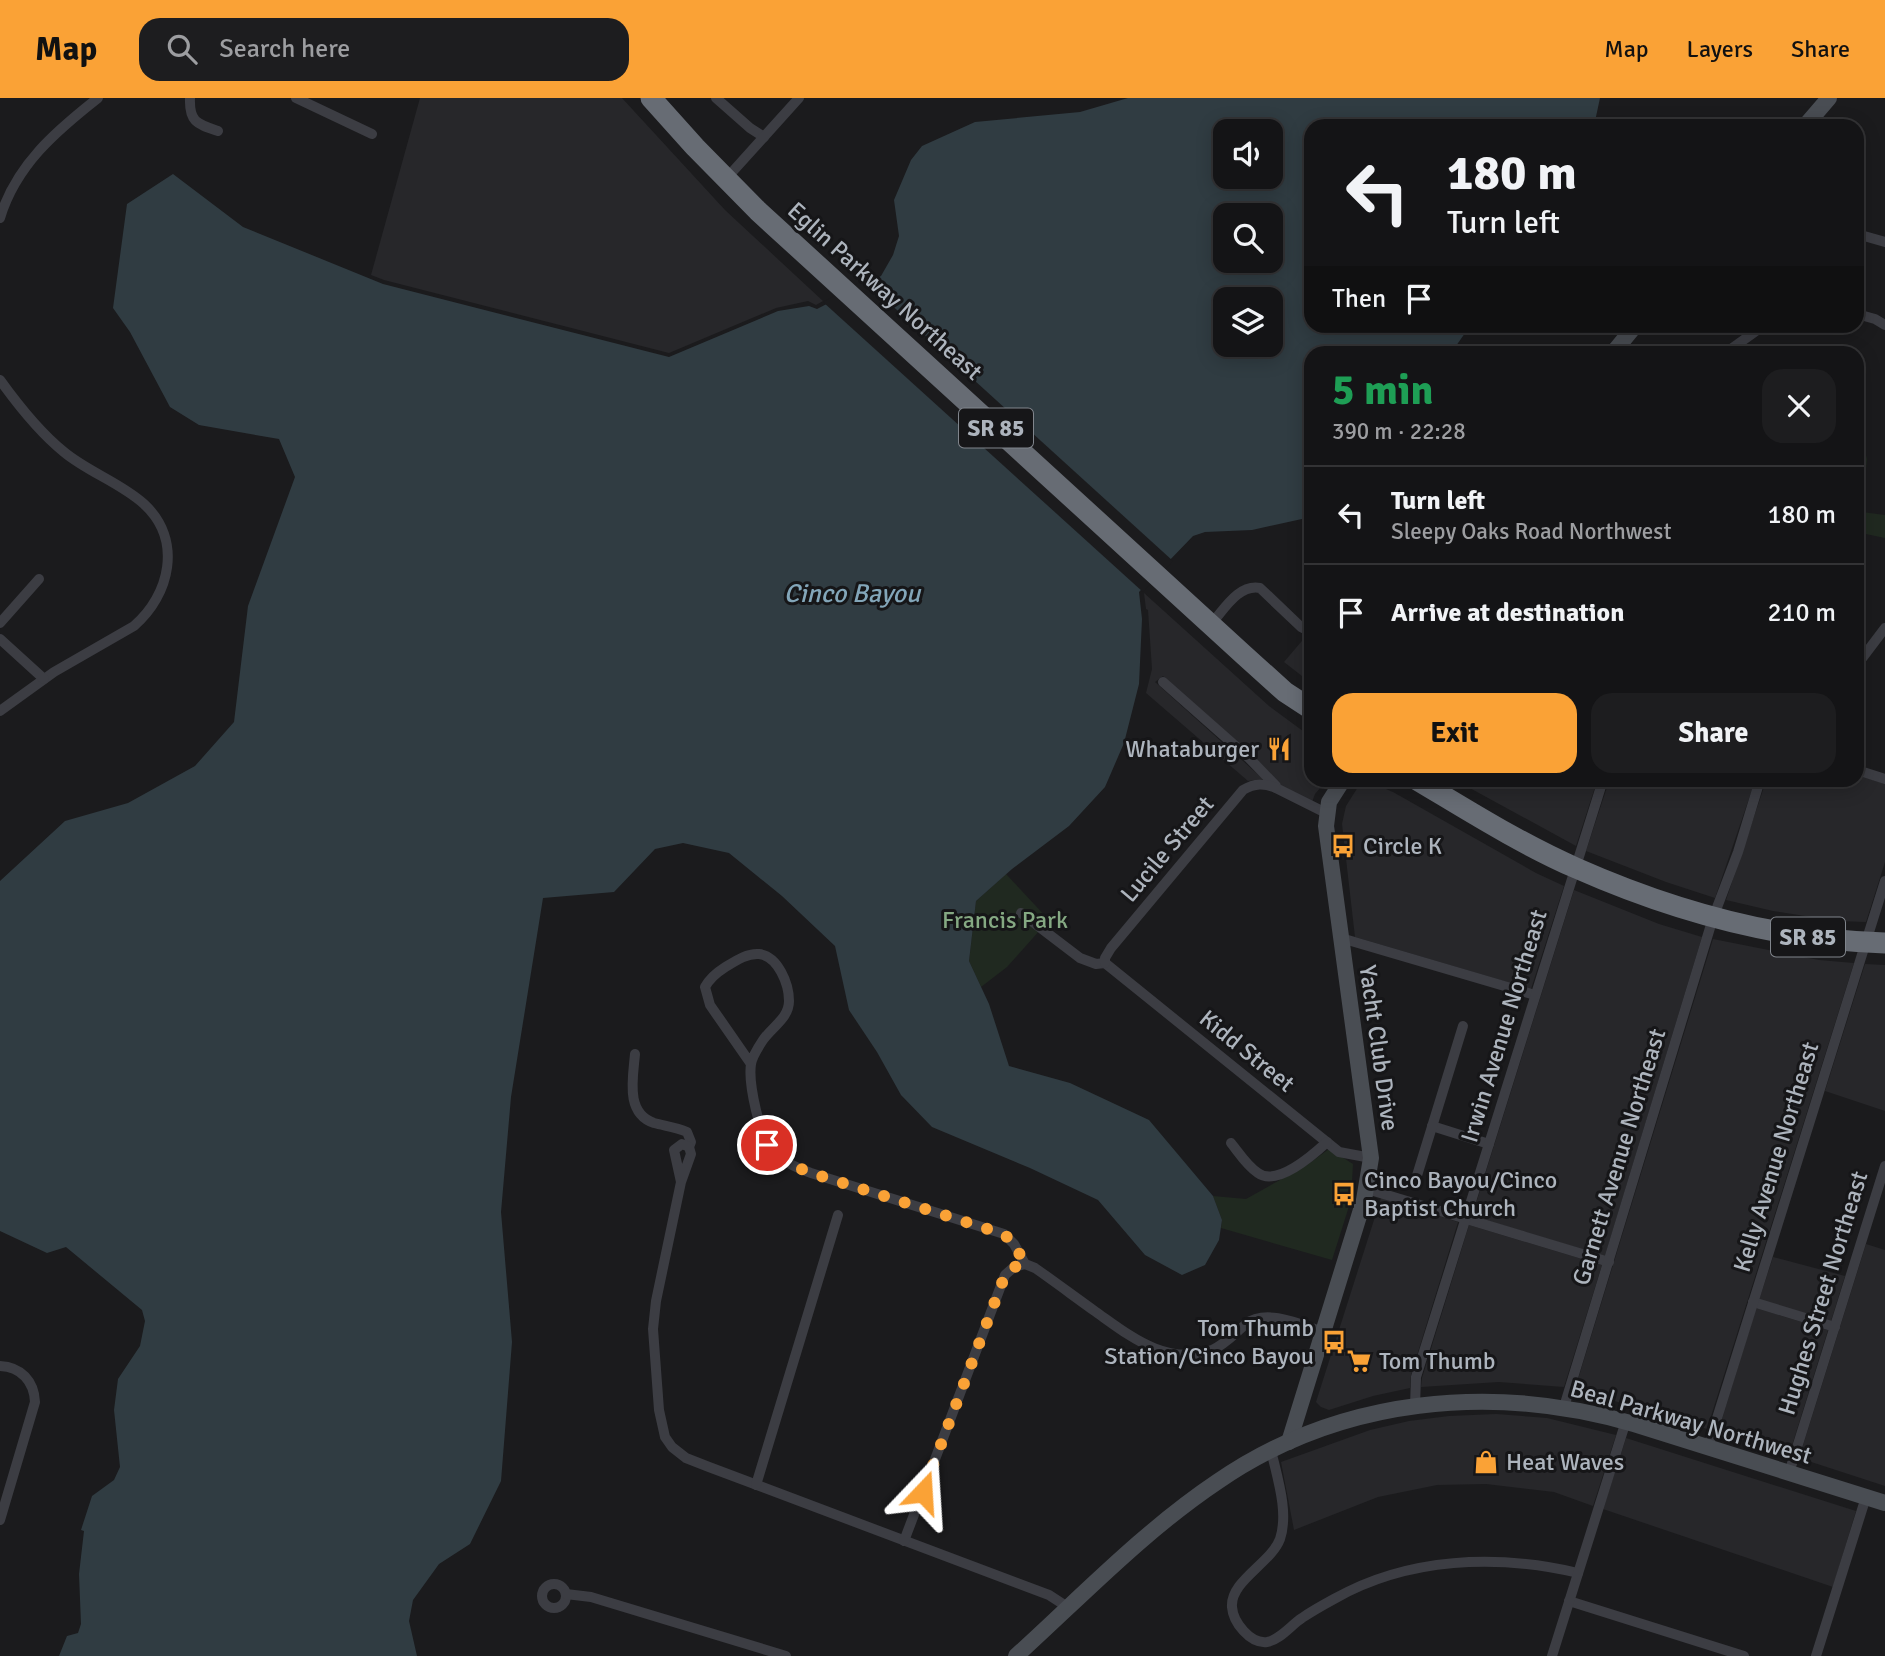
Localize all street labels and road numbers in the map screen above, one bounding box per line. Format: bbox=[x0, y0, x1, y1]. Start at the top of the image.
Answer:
street label: Eglin Parkway Northeast bbox=[781, 196, 989, 386]
road number: SR 85 bbox=[959, 408, 1033, 448]
street label: Lucile Street bbox=[1114, 790, 1220, 908]
street label: Irwin Avenue Northeast bbox=[1454, 906, 1554, 1146]
road number: SR 85 bbox=[1771, 918, 1845, 957]
street label: Yacht Club Drive bbox=[1353, 963, 1405, 1133]
street label: Kidd Street bbox=[1193, 1003, 1301, 1099]
street label: Garnett Avenue Northeast bbox=[1566, 1025, 1672, 1289]
street label: Kelly Avenue Northeast bbox=[1727, 1038, 1825, 1276]
street label: Hughes Street Northeast bbox=[1772, 1167, 1874, 1419]
street label: Beal Parkway Northwest bbox=[1567, 1373, 1815, 1471]

